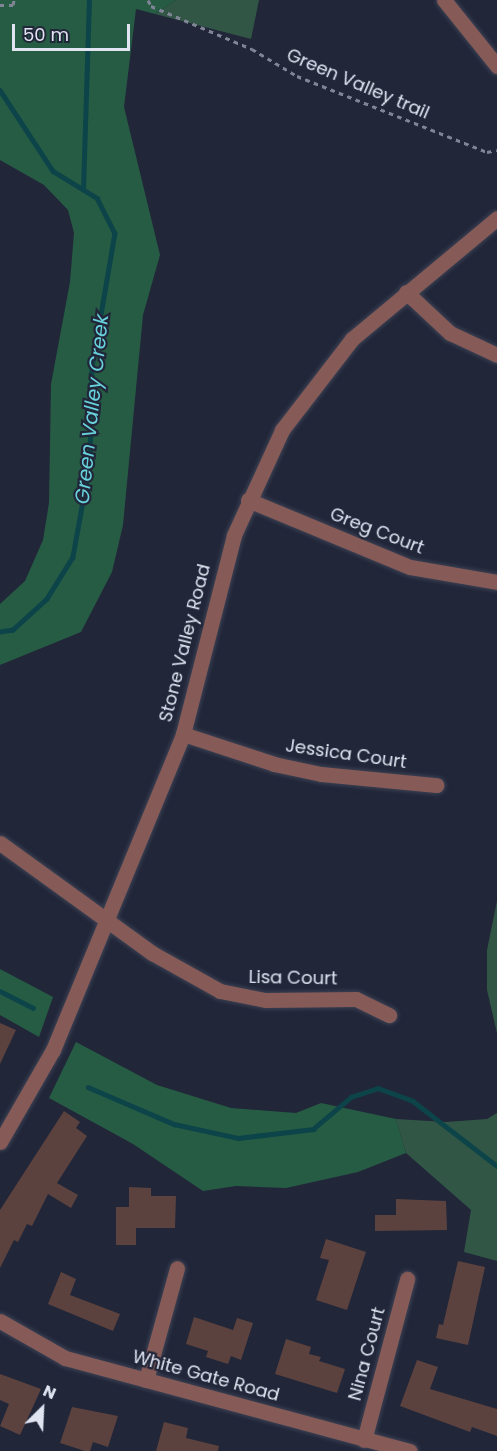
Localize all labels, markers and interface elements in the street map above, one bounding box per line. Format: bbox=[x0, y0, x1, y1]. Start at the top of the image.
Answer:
scale bar bbox=[15, 12, 134, 50]
text: 50 m bbox=[23, 22, 69, 47]
street label: Green Valley trail bbox=[283, 44, 433, 124]
water label: Green Valley Creek bbox=[70, 313, 114, 505]
street label: Greg Court bbox=[327, 503, 427, 559]
street label: Stone Valley Road bbox=[155, 562, 215, 724]
street label: Jessica Court bbox=[284, 735, 408, 773]
street label: Lisa Court bbox=[248, 966, 338, 990]
street label: Nina Court bbox=[344, 1305, 390, 1403]
street label: White Gate Road bbox=[130, 1346, 282, 1406]
north arrow bbox=[12, 1379, 72, 1439]
text: N bbox=[39, 1379, 60, 1405]

